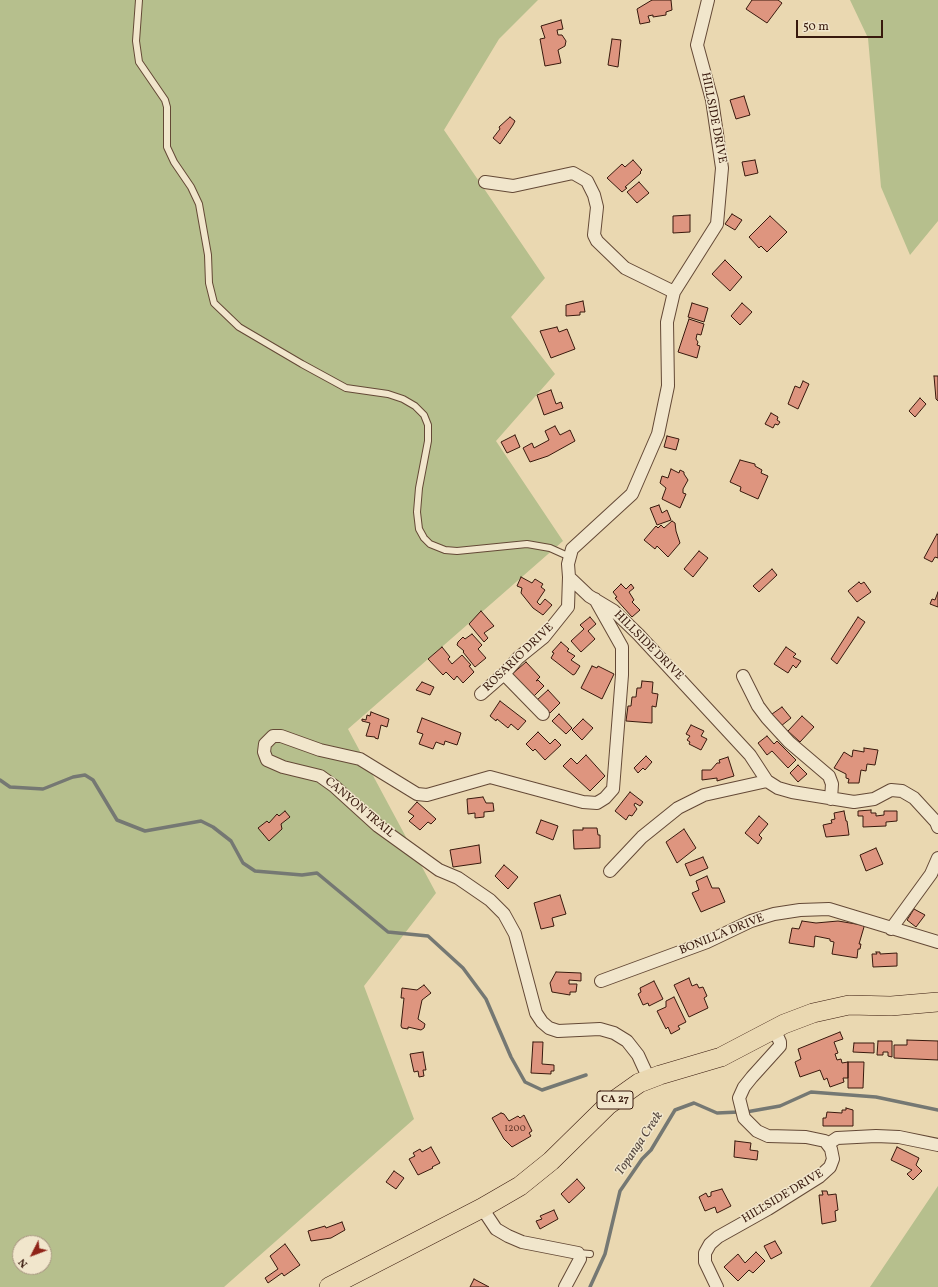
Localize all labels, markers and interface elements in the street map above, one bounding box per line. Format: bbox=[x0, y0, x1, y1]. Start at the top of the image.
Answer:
scale bar bbox=[798, 12, 885, 38]
text: 50 m bbox=[803, 19, 829, 35]
street label: HILLSIDE DRIVE bbox=[697, 71, 729, 165]
street label: HILLSIDE DRIVE bbox=[610, 608, 686, 684]
street label: ROSARIO DRIVE bbox=[481, 621, 557, 695]
street label: CANYON TRAIL bbox=[321, 775, 397, 841]
street label: BONILLA DRIVE bbox=[677, 911, 767, 959]
road number: CA 27 bbox=[597, 1091, 633, 1109]
water label: Topanga Creek bbox=[613, 1109, 667, 1179]
house number: 1200 bbox=[504, 1123, 526, 1135]
street label: HILLSIDE DRIVE bbox=[740, 1167, 826, 1227]
north arrow bbox=[12, 1235, 52, 1275]
text: N bbox=[15, 1255, 32, 1271]

